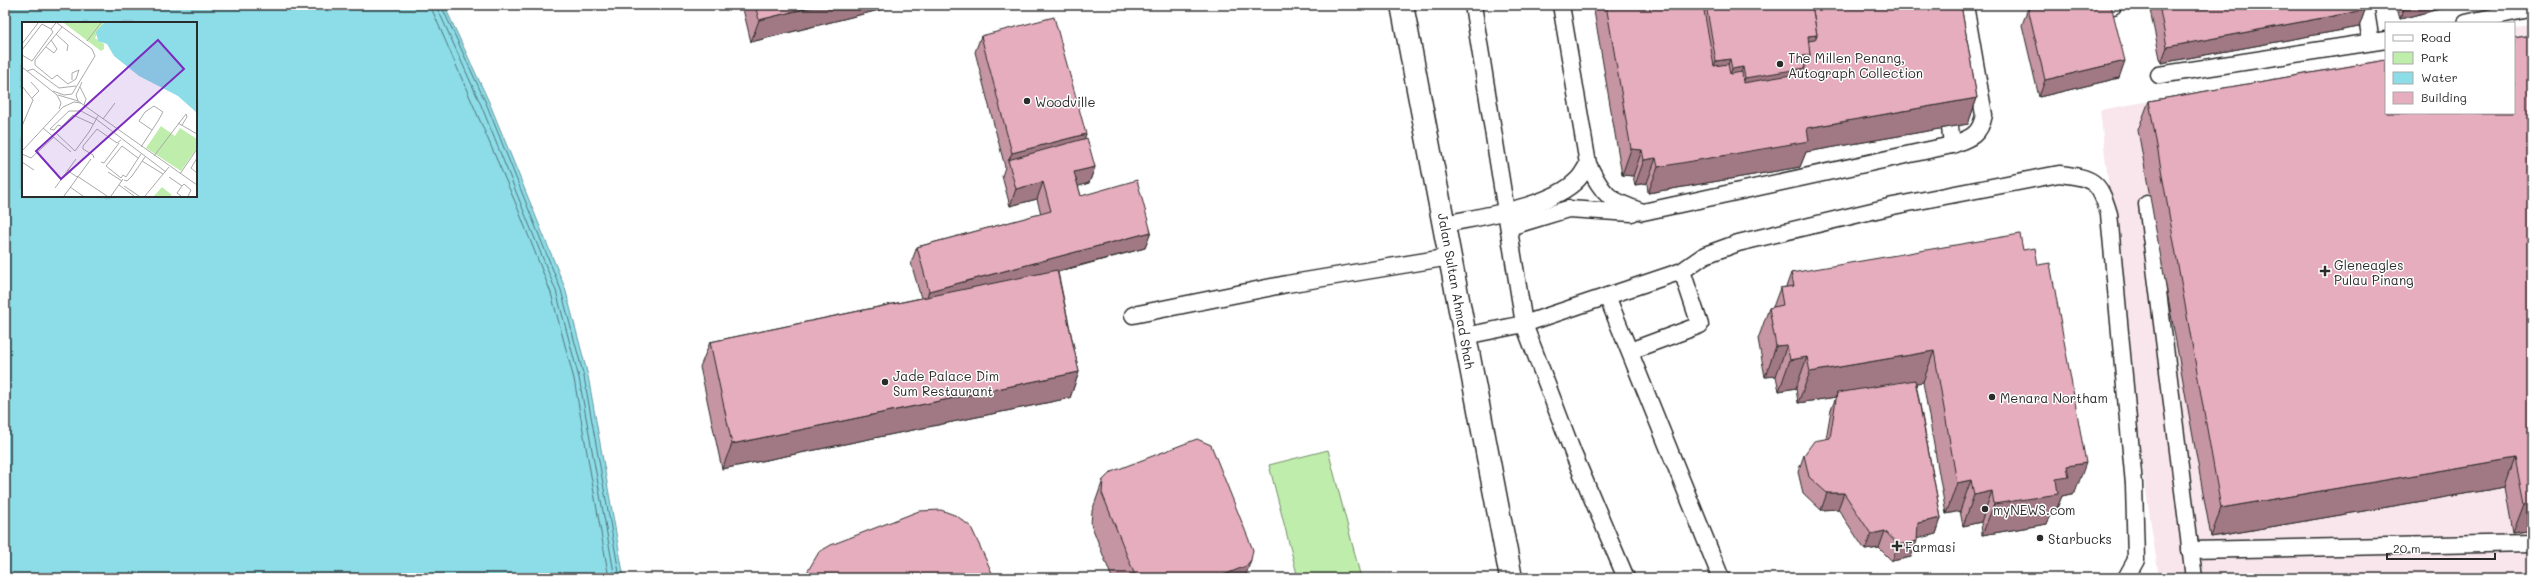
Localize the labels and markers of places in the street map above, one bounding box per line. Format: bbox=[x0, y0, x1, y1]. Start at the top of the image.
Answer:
place label: The Millen Penang, Autograph Collection bbox=[1788, 49, 1923, 81]
marker: The Millen Penang, Autograph Collection bbox=[1775, 59, 1785, 69]
place label: Woodville bbox=[1035, 93, 1096, 110]
marker: Woodville bbox=[1022, 96, 1032, 106]
place label: Gleneagles Pulau Pinang bbox=[2334, 256, 2414, 288]
marker: Gleneagles Pulau Pinang bbox=[2319, 265, 2331, 277]
place label: Jade Palace Dim Sum Restaurant bbox=[893, 367, 999, 399]
marker: Jade Palace Dim Sum Restaurant bbox=[880, 377, 890, 387]
place label: Menara Northam bbox=[2000, 389, 2108, 406]
marker: Menara Northam bbox=[1987, 392, 1997, 402]
place label: myNEWS.com bbox=[1993, 501, 2076, 518]
marker: myNEWS.com bbox=[1980, 504, 1990, 514]
place label: Starbucks bbox=[2048, 530, 2112, 547]
marker: Starbucks bbox=[2035, 533, 2045, 543]
place label: Farmasi bbox=[1905, 538, 1956, 555]
marker: Farmasi bbox=[1892, 541, 1902, 551]

